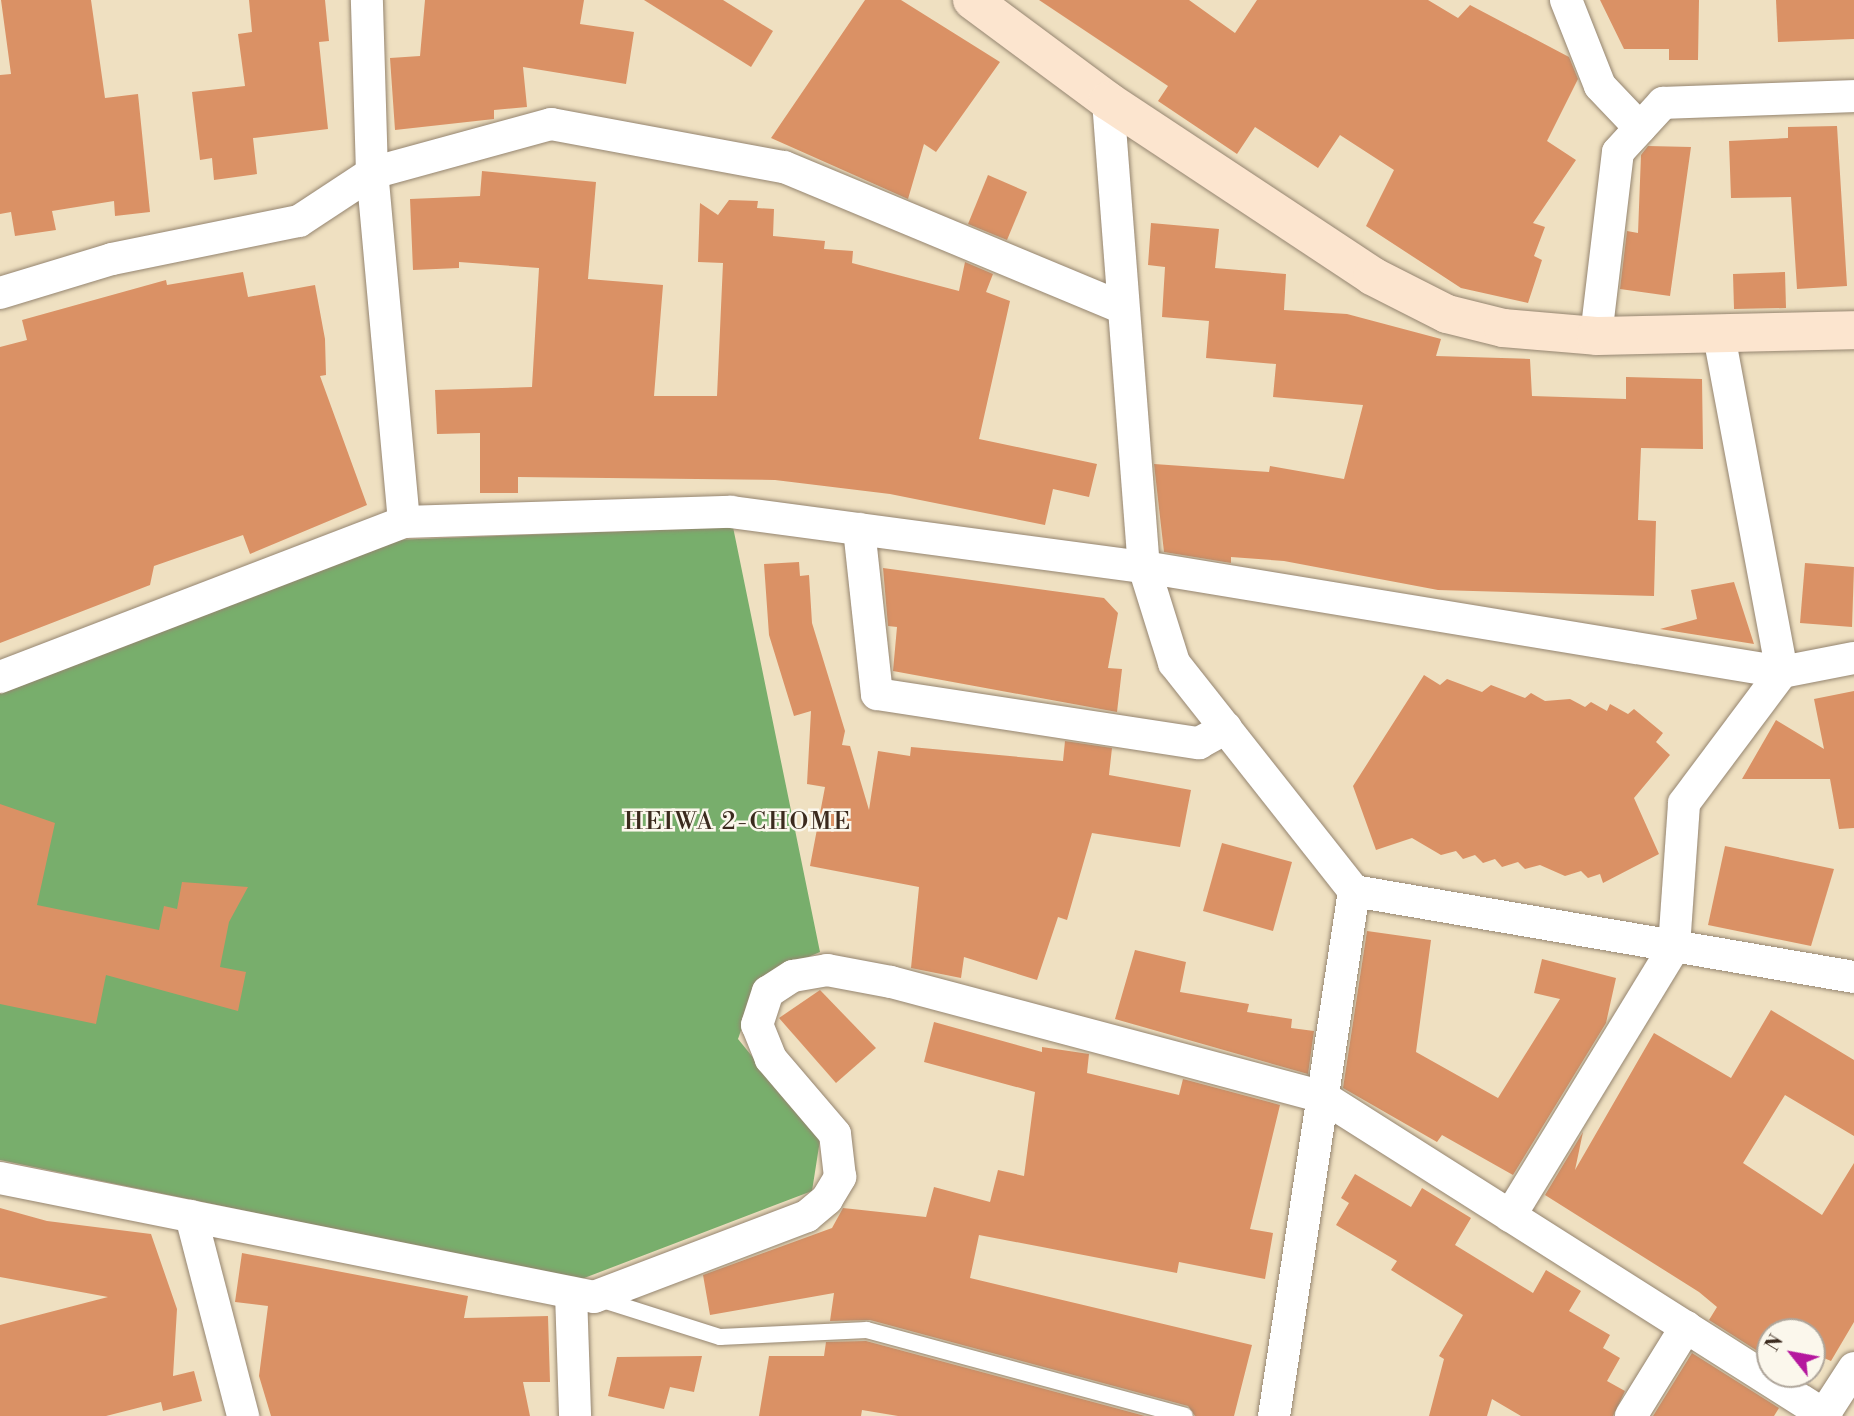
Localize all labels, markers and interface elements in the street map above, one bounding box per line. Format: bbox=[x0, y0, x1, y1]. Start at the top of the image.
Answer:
district label: HEIWA 2-CHOME bbox=[626, 809, 850, 837]
north arrow bbox=[1756, 1318, 1826, 1388]
text: N bbox=[1761, 1331, 1789, 1356]

